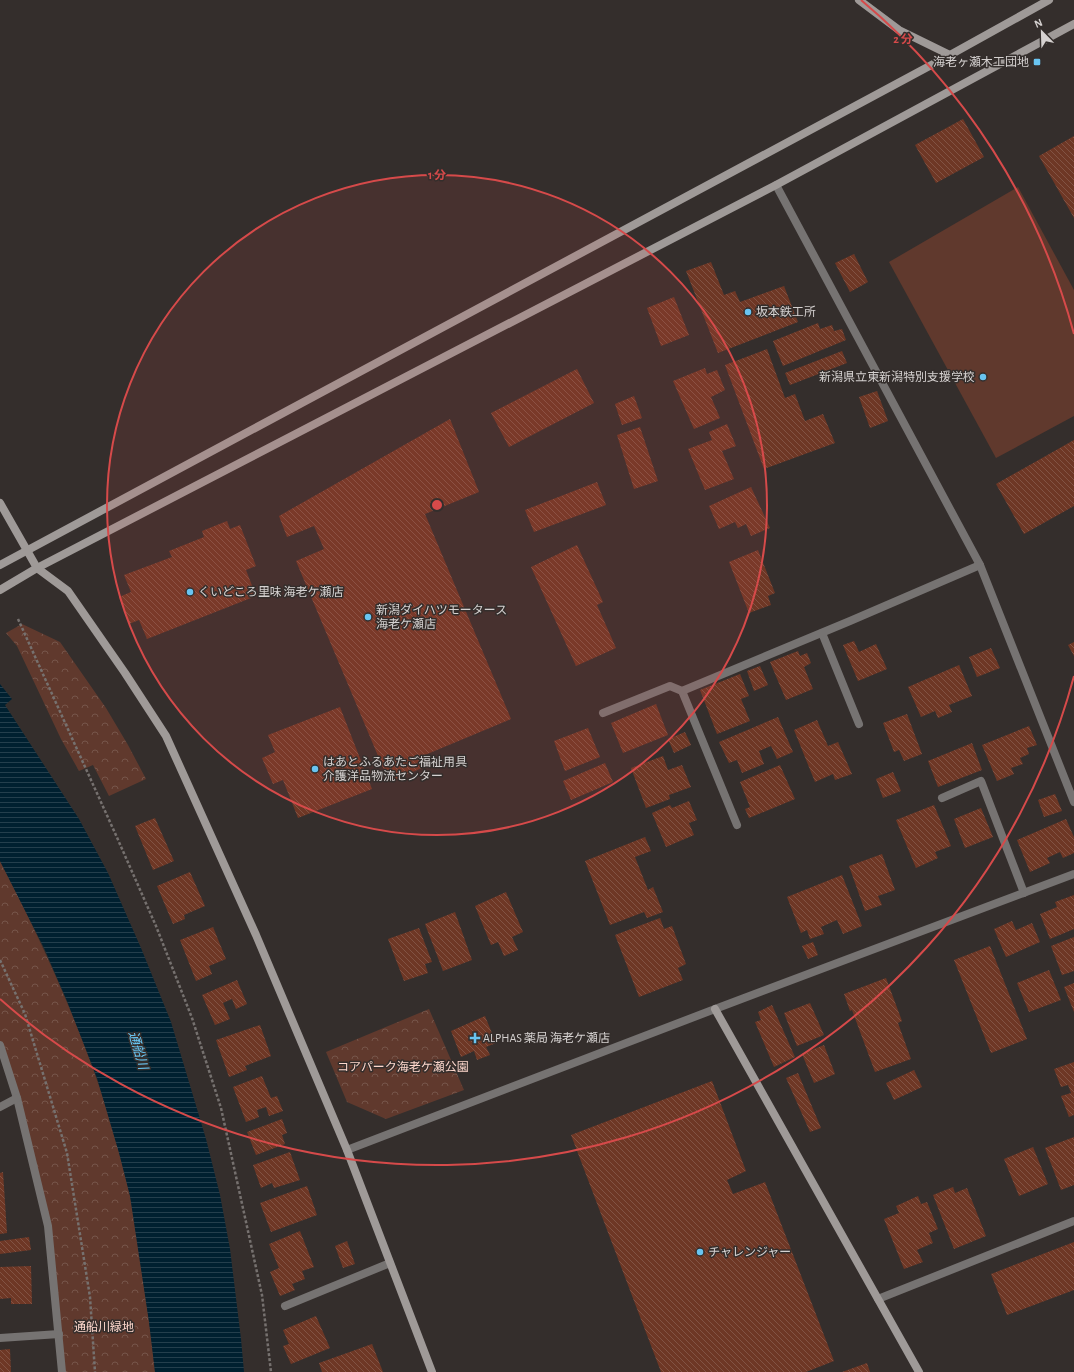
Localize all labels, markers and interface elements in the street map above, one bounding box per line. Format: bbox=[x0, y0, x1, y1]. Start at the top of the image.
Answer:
north arrow bbox=[1022, 12, 1062, 52]
text: N bbox=[1033, 17, 1044, 30]
text: 2 分 bbox=[893, 33, 913, 45]
place label: 海老ヶ瀬木工団地 bbox=[933, 55, 1029, 68]
marker: 海老ヶ瀬木工団地 bbox=[1032, 57, 1042, 67]
text: 1 分 bbox=[428, 169, 446, 181]
place label: 坂本鉄工所 bbox=[756, 305, 816, 318]
marker: 坂本鉄工所 bbox=[743, 307, 753, 317]
place label: 新潟県立東新潟特別支援学校 bbox=[819, 370, 975, 383]
marker: 新潟県立東新潟特別支援学校 bbox=[978, 372, 988, 382]
centre of rings bbox=[430, 498, 444, 512]
place label: くいどころ里味 海老ケ瀬店 bbox=[198, 585, 344, 598]
marker: くいどころ里味 海老ケ瀬店 bbox=[185, 587, 195, 597]
place label: 新潟ダイハツモータース 海老ケ瀬店 bbox=[376, 603, 507, 630]
marker: 新潟ダイハツモータース 海老ケ瀬店 bbox=[363, 612, 373, 622]
place label: はあとふるあたご福祉用具 介護洋品物流センター bbox=[323, 755, 467, 782]
marker: はあとふるあたご福祉用具 介護洋品物流センター bbox=[310, 764, 320, 774]
water label: 通船川 bbox=[126, 1030, 151, 1073]
place label: ALPHAS 薬局 海老ケ瀬店 bbox=[483, 1031, 610, 1044]
marker: ALPHAS 薬局 海老ケ瀬店 bbox=[470, 1033, 480, 1043]
park label: コアパーク海老ケ瀬公園 bbox=[337, 1060, 469, 1073]
place label: チャレンジャー bbox=[708, 1246, 791, 1258]
marker: チャレンジャー bbox=[695, 1247, 705, 1257]
park label: 通船川緑地 bbox=[74, 1320, 134, 1333]

